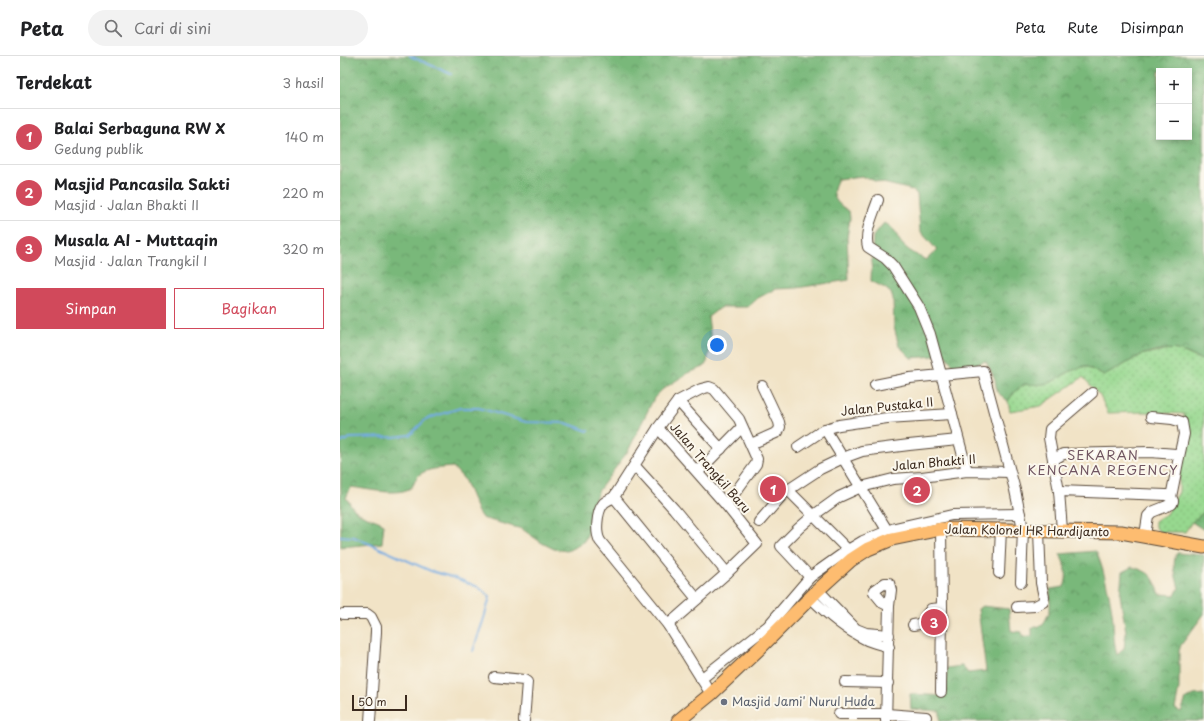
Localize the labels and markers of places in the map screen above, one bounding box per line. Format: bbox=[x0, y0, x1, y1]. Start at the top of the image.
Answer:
pin: 1 bbox=[760, 474, 786, 504]
pin: 2 bbox=[904, 475, 930, 505]
pin: 3 bbox=[921, 607, 947, 637]
place label: Masjid Jami' Nurul Huda bbox=[732, 692, 876, 710]
marker: Masjid Jami' Nurul Huda bbox=[719, 697, 729, 707]

